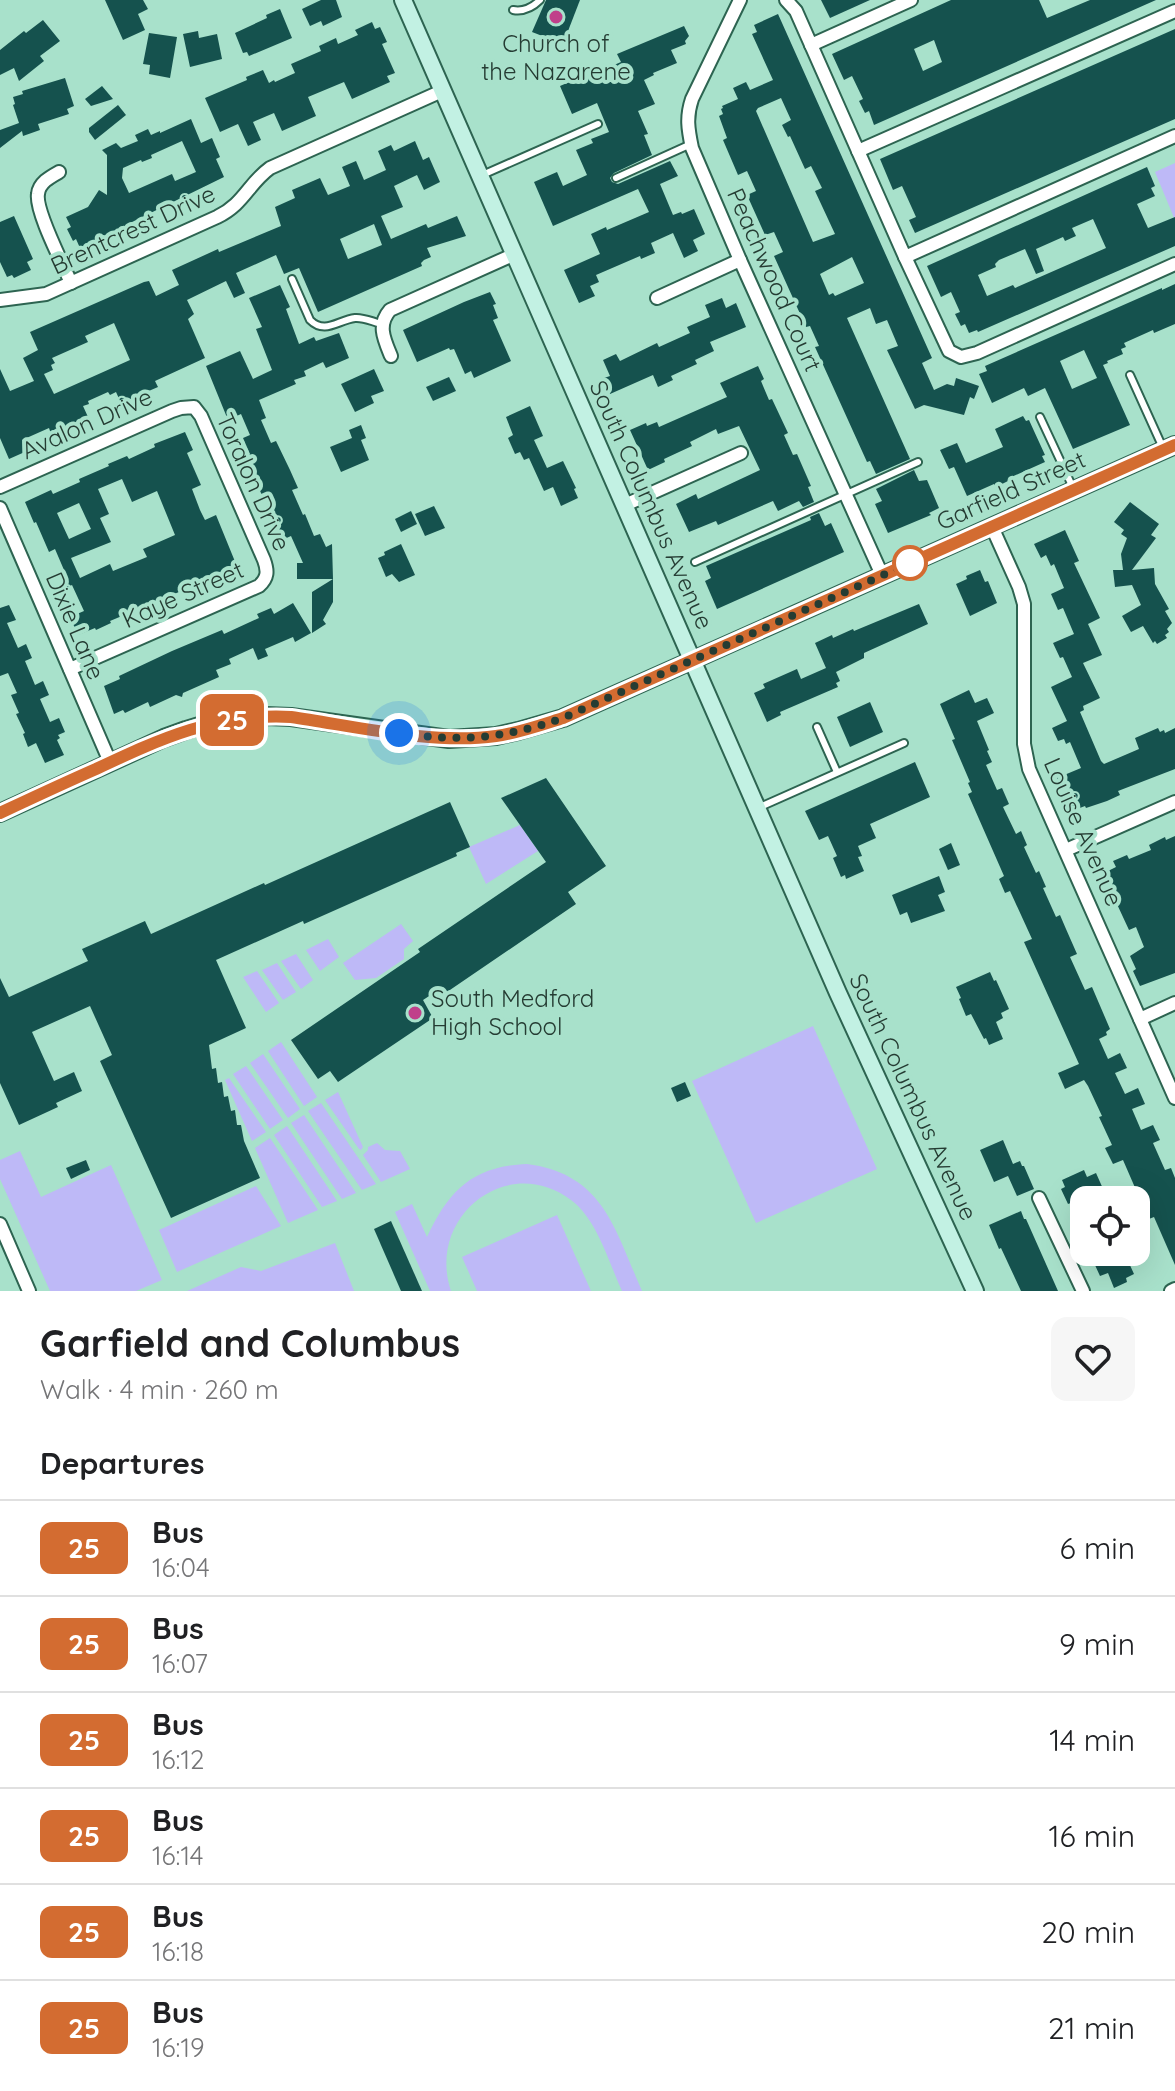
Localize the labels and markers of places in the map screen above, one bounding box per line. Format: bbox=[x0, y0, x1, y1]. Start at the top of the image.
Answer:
marker: Church of the Nazarene bbox=[547, 8, 565, 26]
place label: Church of the Nazarene bbox=[481, 28, 631, 86]
unlabelled marker bbox=[893, 546, 927, 580]
place label: South Medford High School bbox=[431, 983, 594, 1041]
marker: South Medford High School bbox=[406, 1004, 424, 1022]

